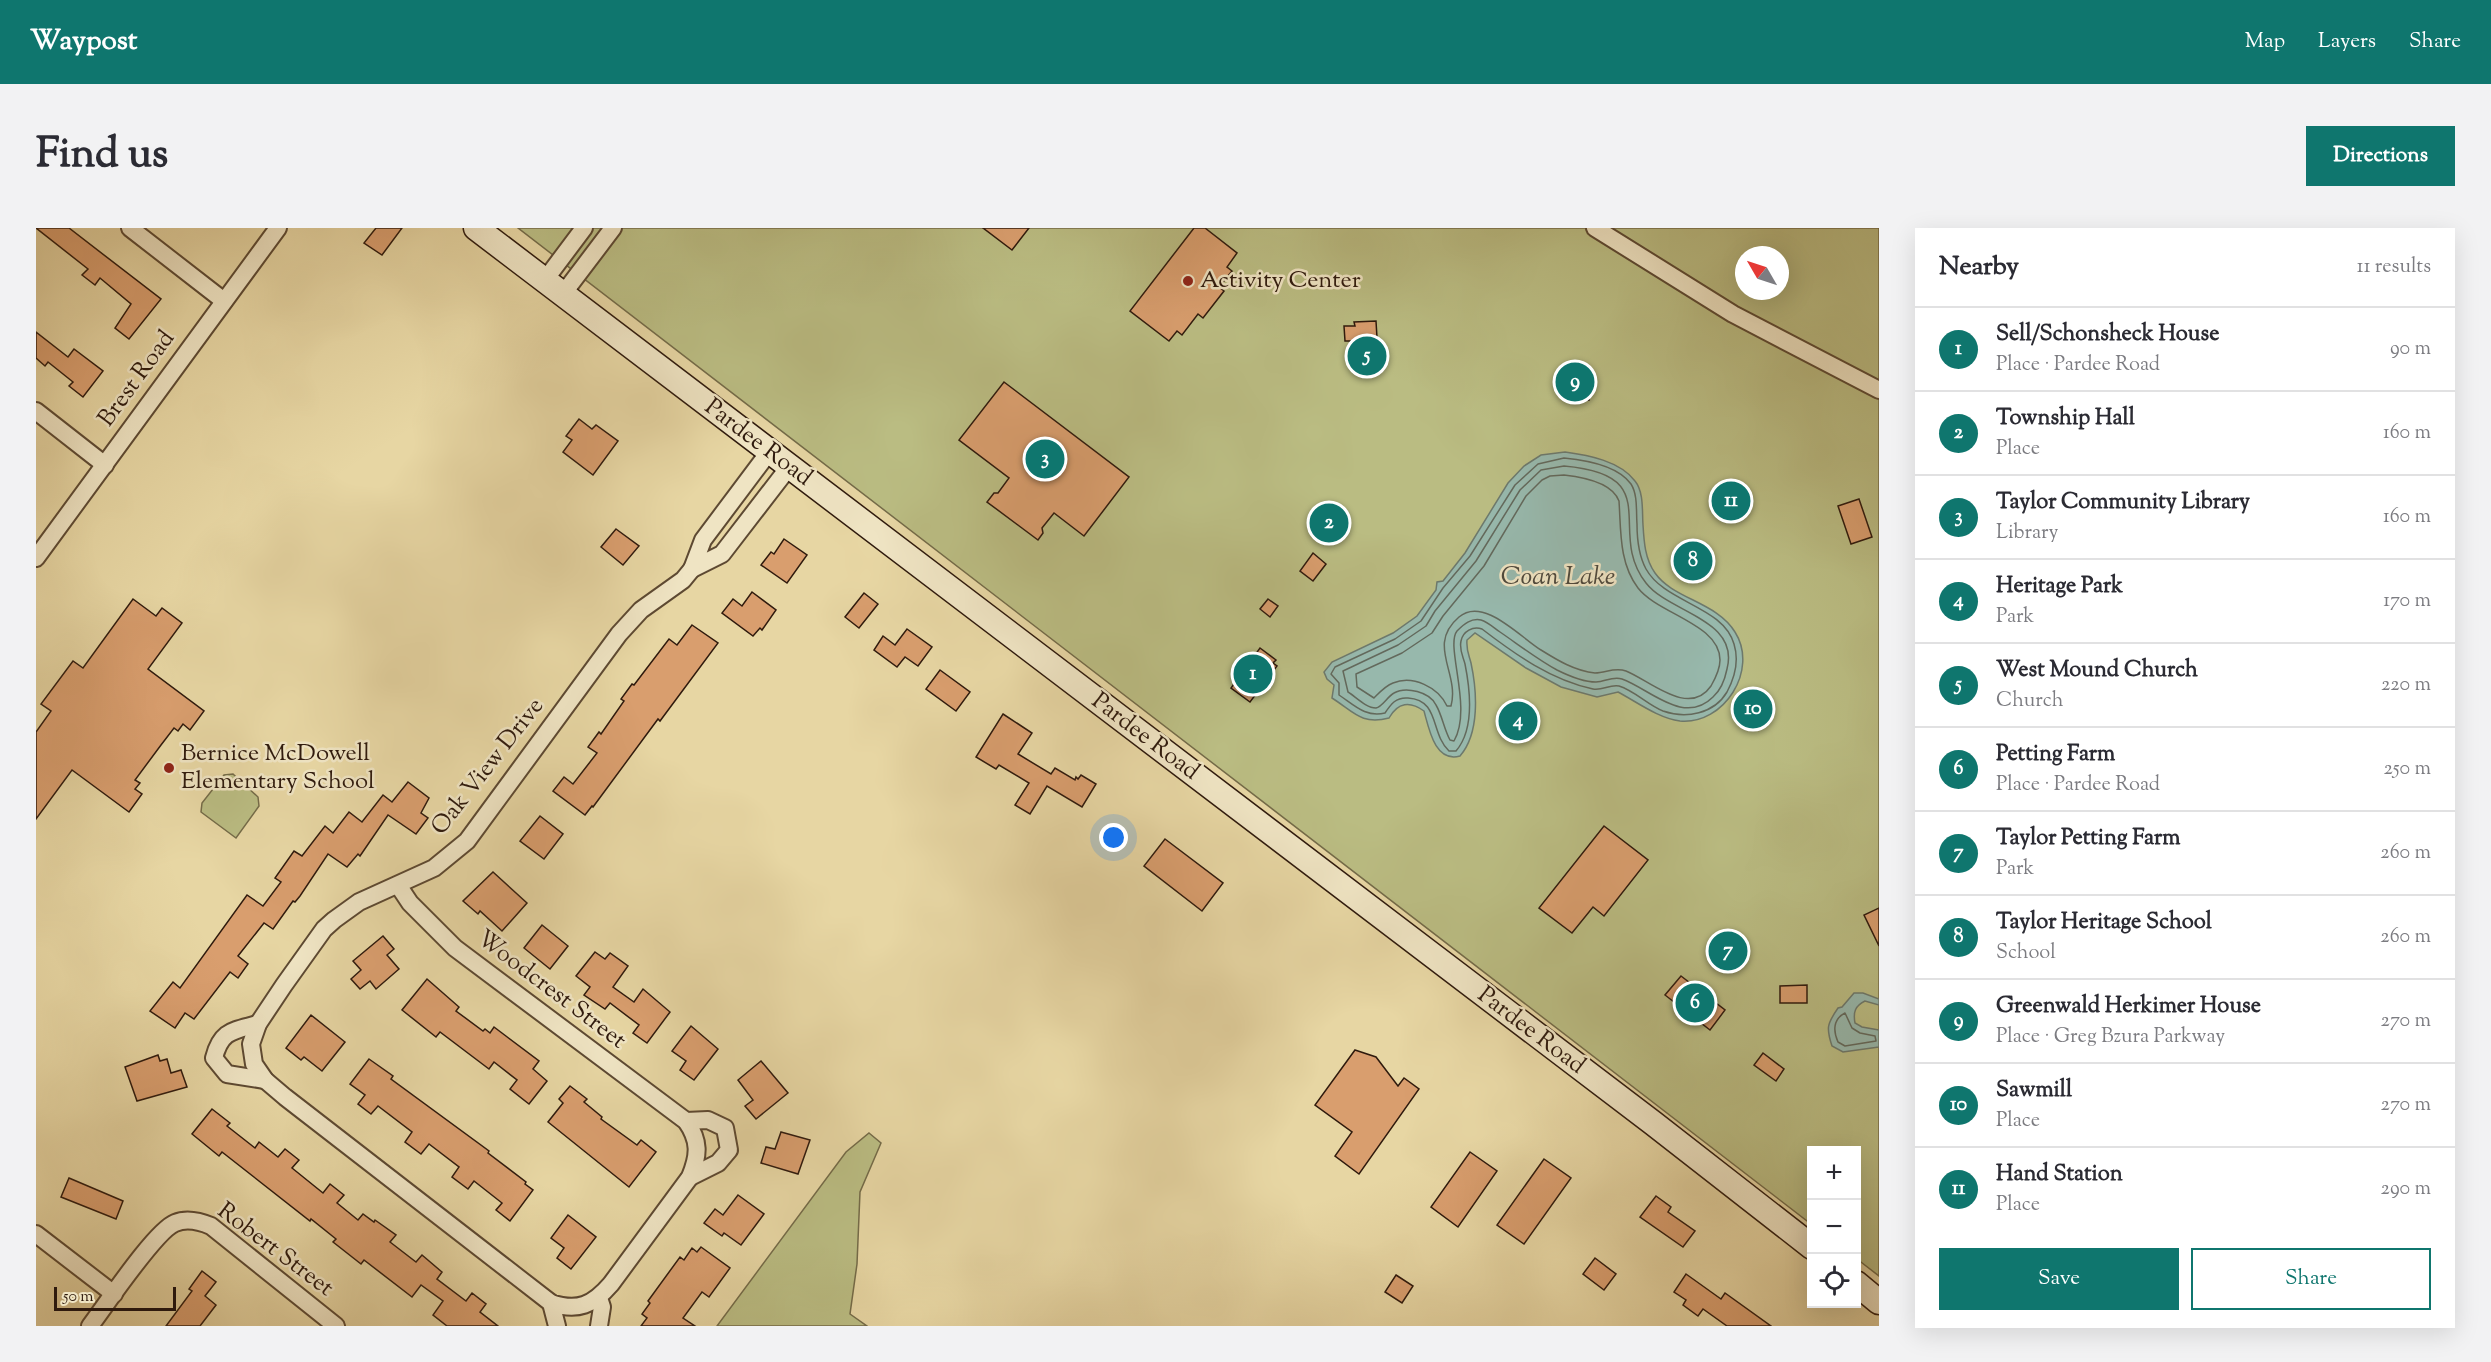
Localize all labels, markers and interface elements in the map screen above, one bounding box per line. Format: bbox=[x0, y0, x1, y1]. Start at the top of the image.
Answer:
text: Waypost bbox=[30, 22, 137, 62]
text: Map bbox=[2245, 27, 2285, 57]
text: Layers bbox=[2318, 27, 2376, 57]
text: Share bbox=[2409, 27, 2461, 57]
text: Find us bbox=[36, 126, 168, 186]
button: Directions bbox=[2306, 126, 2455, 186]
north arrow bbox=[1735, 246, 1789, 300]
text: Nearby bbox=[1939, 249, 2019, 286]
text: 11 results bbox=[2357, 253, 2431, 282]
place label: Activity Center bbox=[1200, 264, 1361, 298]
marker: Activity Center bbox=[1181, 274, 1195, 288]
text: Sell/Schonsheck House bbox=[1996, 319, 2219, 351]
street label: Brest Road bbox=[90, 323, 184, 434]
pin: 5 bbox=[1348, 334, 1386, 378]
text: 1 bbox=[1955, 335, 1962, 364]
text: 90 m bbox=[2390, 335, 2431, 364]
text: Place · Pardee Road bbox=[1996, 351, 2160, 380]
pin: 9 bbox=[1556, 360, 1594, 404]
street label: Pardee Road bbox=[697, 391, 820, 495]
text: Township Hall bbox=[1996, 403, 2135, 435]
text: 2 bbox=[1954, 419, 1963, 448]
text: 160 m bbox=[2383, 419, 2431, 448]
text: Place bbox=[1996, 435, 2040, 464]
pin: 3 bbox=[1026, 436, 1064, 482]
pin: 11 bbox=[1712, 478, 1750, 524]
text: Taylor Community Library bbox=[1996, 487, 2250, 519]
pin: 2 bbox=[1310, 500, 1348, 546]
text: 3 bbox=[1954, 503, 1963, 532]
text: 160 m bbox=[2383, 503, 2431, 532]
text: Library bbox=[1996, 519, 2058, 548]
pin: 8 bbox=[1674, 538, 1712, 584]
water label: Coan Lake bbox=[1501, 559, 1615, 596]
text: Heritage Park bbox=[1996, 571, 2123, 603]
text: 4 bbox=[1953, 587, 1964, 616]
text: 170 m bbox=[2383, 587, 2431, 616]
text: Park bbox=[1996, 603, 2034, 632]
pin: 1 bbox=[1234, 652, 1272, 696]
text: West Mound Church bbox=[1996, 655, 2198, 687]
text: 5 bbox=[1955, 671, 1962, 700]
text: 220 m bbox=[2381, 671, 2431, 700]
street label: Pardee Road bbox=[1084, 685, 1207, 789]
pin: 10 bbox=[1734, 686, 1772, 732]
text: Church bbox=[1996, 687, 2063, 716]
street label: Oak View Drive bbox=[423, 691, 553, 843]
pin: 4 bbox=[1498, 698, 1538, 744]
place label: Bernice McDowell Elementary School bbox=[181, 737, 375, 799]
text: Petting Farm bbox=[1996, 739, 2115, 771]
text: 6 bbox=[1954, 755, 1963, 784]
text: 250 m bbox=[2383, 755, 2431, 784]
marker: Bernice McDowell Elementary School bbox=[162, 761, 176, 775]
text: Place · Pardee Road bbox=[1996, 771, 2160, 800]
your location bbox=[1099, 823, 1128, 852]
text: Taylor Petting Farm bbox=[1996, 823, 2180, 855]
text: 7 bbox=[1953, 839, 1964, 868]
text: 260 m bbox=[2380, 839, 2431, 868]
text: Park bbox=[1996, 855, 2034, 884]
text: Taylor Heritage School bbox=[1996, 907, 2212, 939]
street label: Woodcrest Street bbox=[469, 922, 633, 1058]
text: 8 bbox=[1954, 923, 1964, 952]
text: 260 m bbox=[2380, 923, 2431, 952]
pin: 7 bbox=[1708, 928, 1748, 974]
text: School bbox=[1996, 939, 2056, 968]
street label: Pardee Road bbox=[1470, 979, 1593, 1083]
pin: 6 bbox=[1676, 980, 1714, 1026]
text: Greenwald Herkimer House bbox=[1996, 991, 2261, 1023]
text: 9 bbox=[1954, 1007, 1963, 1036]
text: 270 m bbox=[2381, 1007, 2431, 1036]
text: Place · Greg Bzura Parkway bbox=[1996, 1023, 2225, 1052]
text: Sawmill bbox=[1996, 1075, 2072, 1107]
text: 10 bbox=[1950, 1091, 1967, 1120]
text: 270 m bbox=[2381, 1091, 2431, 1120]
text: Place bbox=[1996, 1107, 2040, 1136]
map controls bbox=[1807, 1146, 1861, 1308]
button: + bbox=[1807, 1146, 1861, 1200]
text: Hand Station bbox=[1996, 1159, 2123, 1191]
text: 11 bbox=[1952, 1175, 1965, 1204]
text: 290 m bbox=[2381, 1175, 2431, 1204]
text: Place bbox=[1996, 1191, 2040, 1220]
street label: Robert Street bbox=[210, 1195, 340, 1305]
button: − bbox=[1807, 1200, 1861, 1254]
button: Save bbox=[1939, 1248, 2179, 1310]
button: Share bbox=[2191, 1248, 2431, 1310]
button: locate bbox=[1807, 1254, 1861, 1308]
scale bar bbox=[54, 1284, 176, 1312]
text: 50 m bbox=[63, 1286, 94, 1309]

